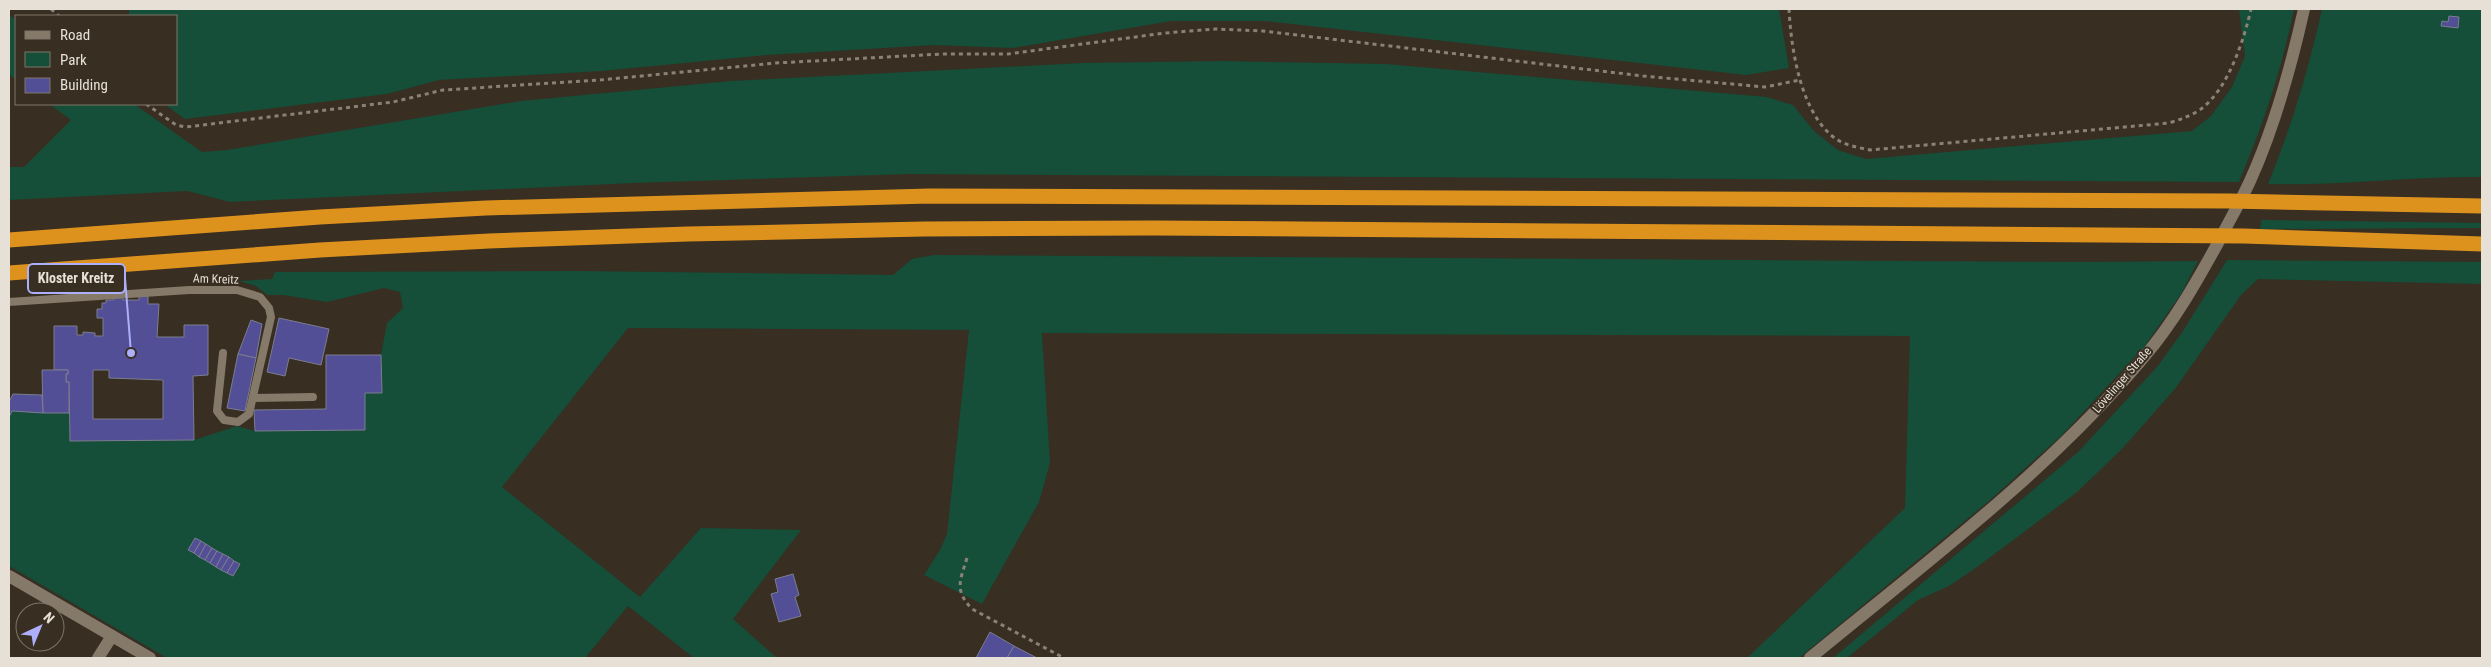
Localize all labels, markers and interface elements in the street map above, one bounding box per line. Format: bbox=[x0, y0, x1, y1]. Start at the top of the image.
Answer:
legend bbox=[15, 15, 178, 105]
text: Road bbox=[60, 26, 90, 44]
text: Park bbox=[60, 51, 87, 69]
text: Building bbox=[60, 76, 108, 94]
callout: Kloster Kreitz bbox=[28, 264, 125, 293]
text: Kloster Kreitz bbox=[38, 270, 114, 286]
street label: Am Kreitz bbox=[193, 271, 239, 287]
street label: Lövelinger Straße bbox=[2090, 344, 2155, 416]
north arrow bbox=[15, 602, 65, 652]
text: N bbox=[40, 609, 58, 626]

